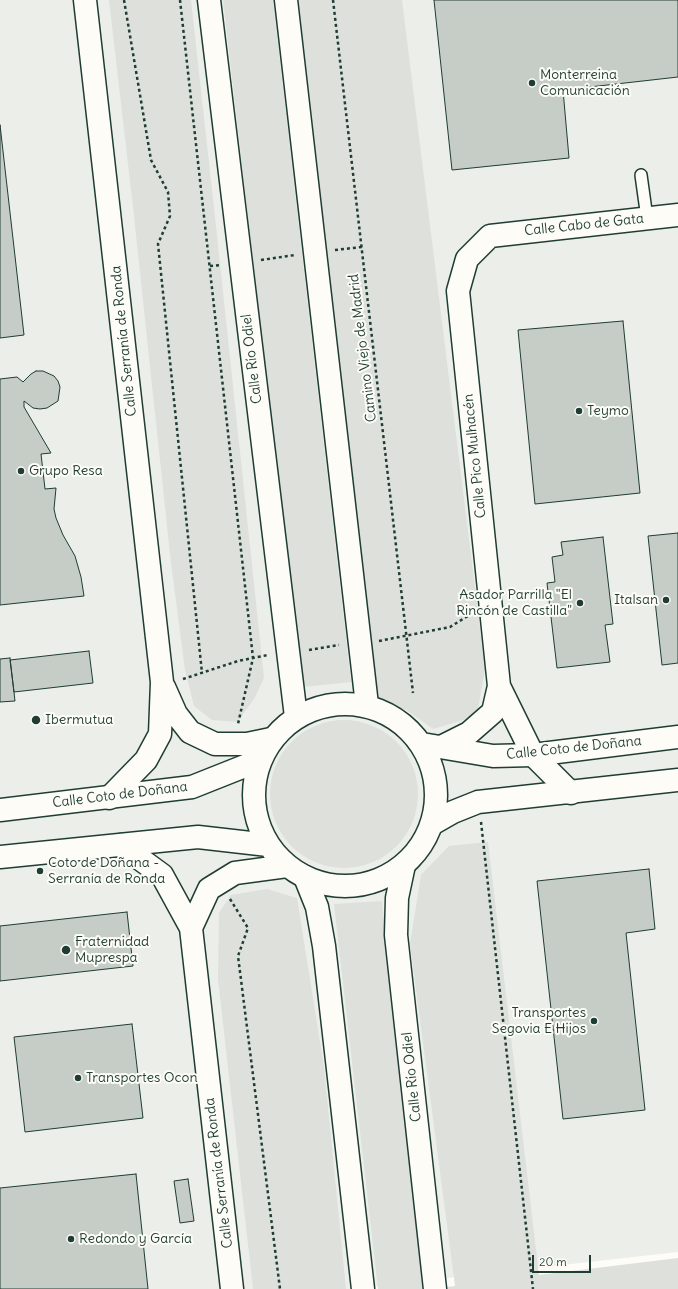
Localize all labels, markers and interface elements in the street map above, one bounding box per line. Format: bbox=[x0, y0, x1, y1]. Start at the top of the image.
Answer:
place label: Monterreina Comunicación bbox=[540, 67, 630, 100]
marker: Monterreina Comunicación bbox=[527, 78, 537, 88]
street label: Calle Cabo de Gata bbox=[523, 210, 645, 240]
street label: Calle Serranía de Ronda bbox=[108, 265, 140, 417]
street label: Camino Viejo de Madrid bbox=[346, 273, 380, 423]
street label: Calle Río Odiel bbox=[238, 313, 266, 405]
street label: Calle Pico Mulhacén bbox=[460, 393, 490, 519]
place label: Teymo bbox=[587, 403, 629, 419]
marker: Teymo bbox=[574, 406, 584, 416]
place label: Grupo Resa bbox=[29, 463, 103, 479]
marker: Grupo Resa bbox=[16, 466, 26, 476]
place label: Asador Parrilla "El Rincón de Castilla" bbox=[456, 587, 572, 620]
place label: Italsan bbox=[614, 592, 658, 608]
marker: Italsan bbox=[661, 595, 671, 605]
marker: Asador Parrilla "El Rincón de Castilla" bbox=[575, 598, 585, 608]
place label: Ibermutua bbox=[45, 712, 113, 728]
marker: Ibermutua bbox=[30, 714, 42, 726]
street label: Calle Coto de Doñana bbox=[505, 733, 643, 763]
street label: Calle Coto de Doñana bbox=[51, 778, 189, 812]
place label: Coto de Doñana - Serranía de Ronda bbox=[48, 855, 165, 888]
marker: Coto de Doñana - Serranía de Ronda bbox=[35, 866, 45, 876]
place label: Fraternidad Muprespa bbox=[75, 934, 149, 966]
marker: Fraternidad Muprespa bbox=[60, 944, 72, 956]
place label: Transportes Segovia E Hijos bbox=[492, 1005, 586, 1038]
marker: Transportes Segovia E Hijos bbox=[589, 1016, 599, 1026]
street label: Calle Río Odiel bbox=[399, 1031, 425, 1123]
place label: Transportes Ocon bbox=[86, 1070, 198, 1086]
marker: Transportes Ocon bbox=[73, 1073, 83, 1083]
street label: Calle Serranía de Ronda bbox=[201, 1097, 237, 1249]
place label: Redondo y García bbox=[79, 1231, 192, 1247]
marker: Redondo y García bbox=[66, 1234, 76, 1244]
scale bar bbox=[534, 1247, 593, 1273]
text: 20 m bbox=[539, 1254, 567, 1269]

